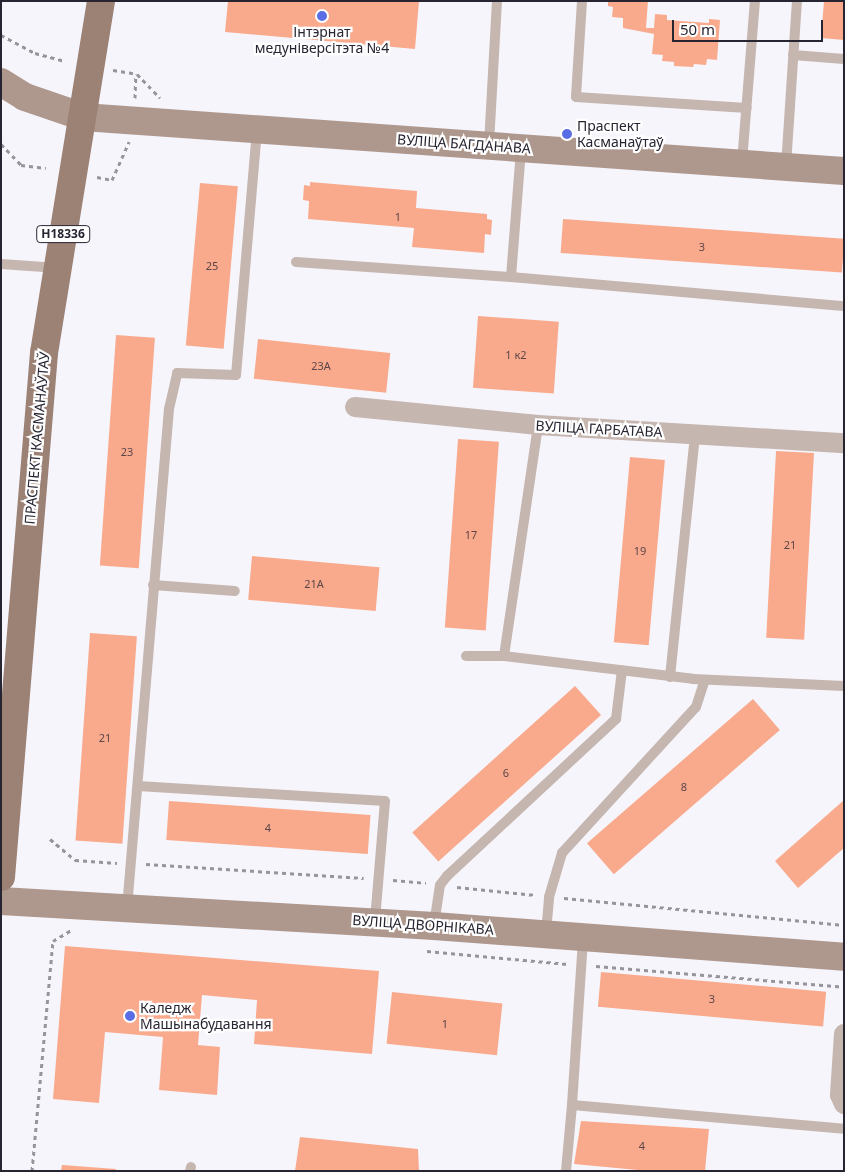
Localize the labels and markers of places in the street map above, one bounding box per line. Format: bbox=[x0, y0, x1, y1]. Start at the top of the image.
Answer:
marker: Інтэрнат медуніверсітэта №4 bbox=[316, 10, 328, 22]
place label: Інтэрнат медуніверсітэта №4 bbox=[255, 24, 389, 56]
place label: Праспект Касманаўтаў bbox=[577, 118, 663, 150]
marker: Праспект Касманаўтаў bbox=[561, 128, 573, 140]
place label: Каледж Машынабудавання bbox=[140, 1000, 272, 1032]
marker: Каледж Машынабудавання bbox=[124, 1010, 136, 1022]

